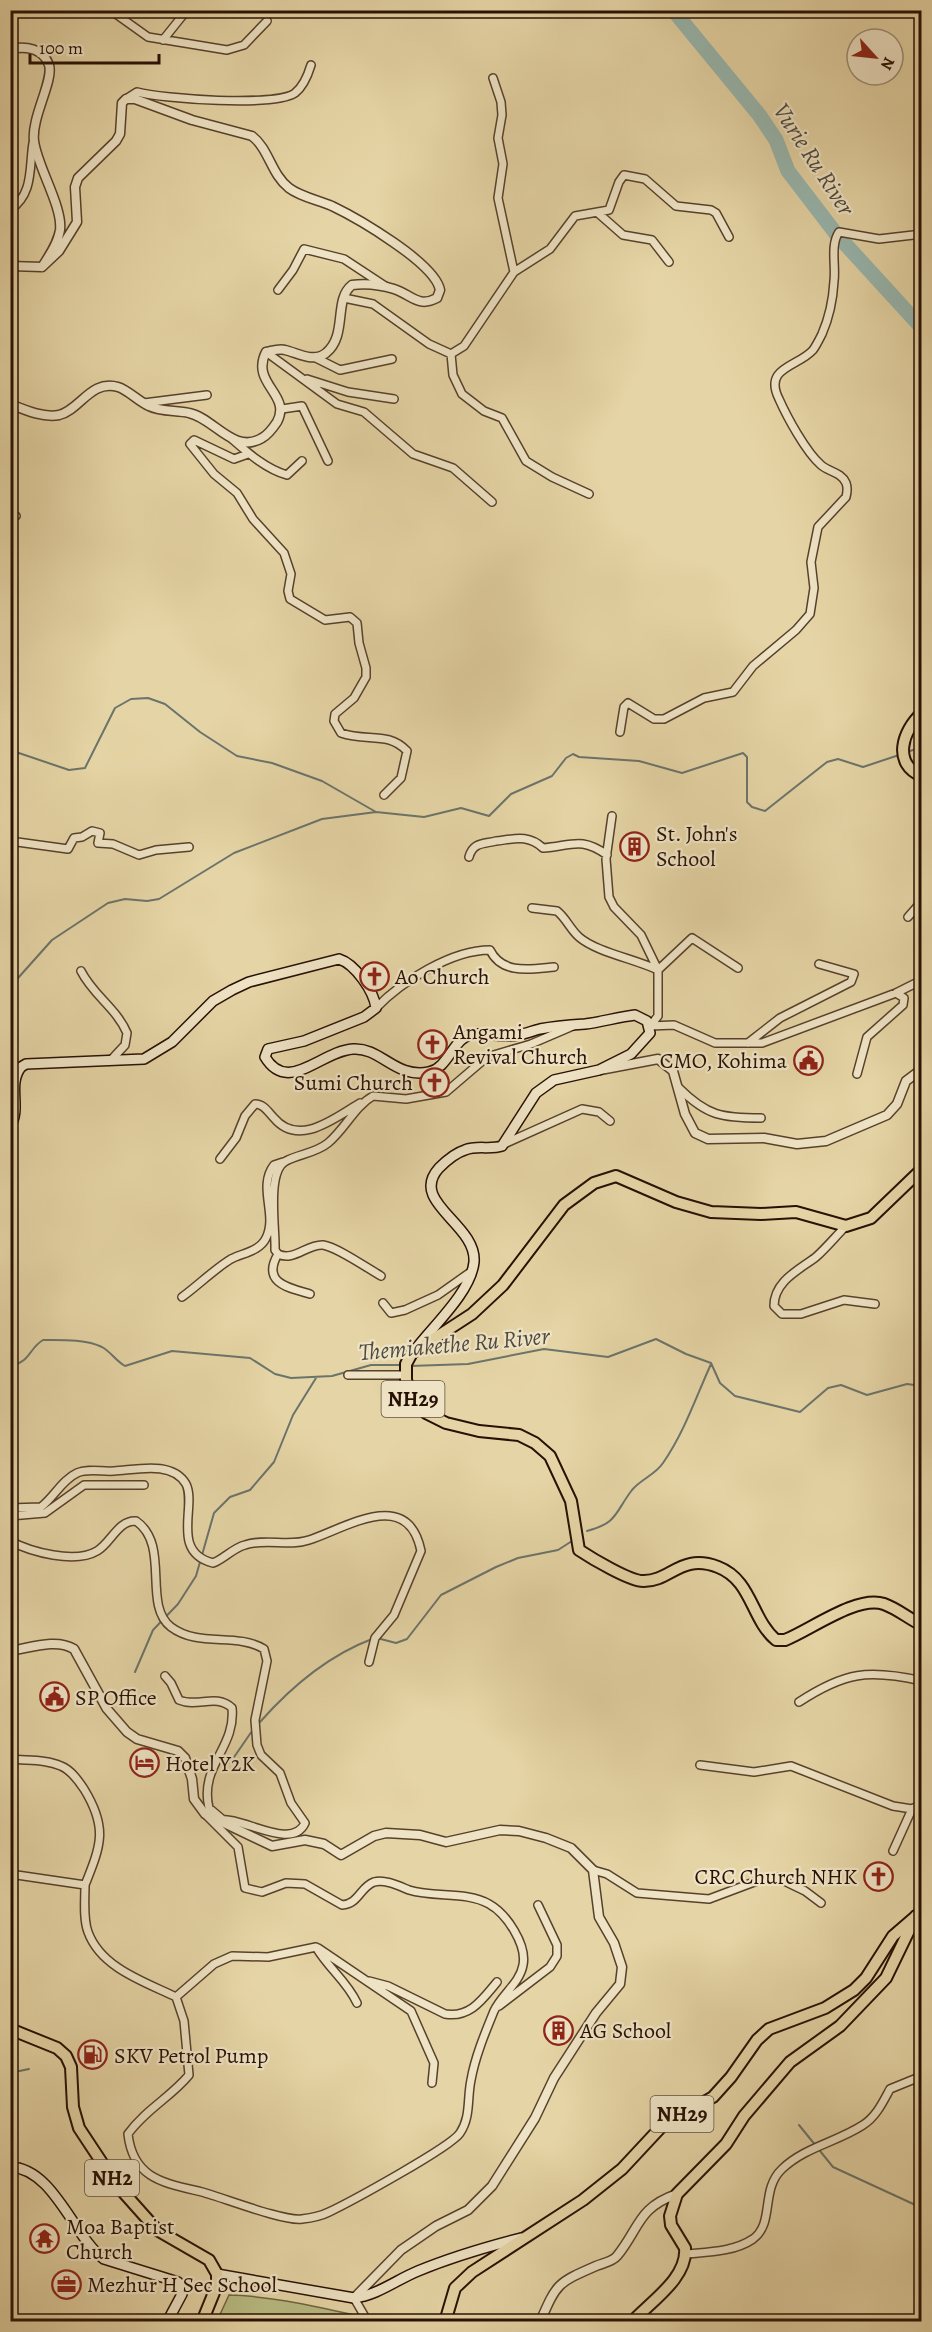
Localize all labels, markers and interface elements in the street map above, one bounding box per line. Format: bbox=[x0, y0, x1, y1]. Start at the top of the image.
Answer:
scale bar bbox=[30, 27, 159, 65]
north arrow bbox=[845, 27, 905, 87]
text: 100 m bbox=[39, 36, 83, 60]
text: N bbox=[875, 53, 900, 74]
water label: Vurie Ru River bbox=[766, 97, 863, 222]
place label: St. John's School bbox=[656, 819, 738, 874]
building icon: St. John's School bbox=[619, 830, 651, 862]
church icon: Ao Church bbox=[358, 960, 390, 992]
place label: Ao Church bbox=[394, 962, 490, 992]
place label: Angami Revival Church bbox=[452, 1017, 588, 1072]
church icon: Angami Revival Church bbox=[416, 1028, 448, 1060]
public building icon: CMO, Kohima bbox=[792, 1044, 824, 1076]
place label: CMO, Kohima bbox=[660, 1046, 788, 1076]
church icon: Sumi Church bbox=[418, 1066, 450, 1098]
place label: Sumi Church bbox=[294, 1068, 413, 1098]
water label: Themiakethe Ru River bbox=[357, 1320, 551, 1368]
road number: NH29 bbox=[382, 1381, 444, 1417]
public building icon: SP Office bbox=[38, 1681, 70, 1713]
place label: SP Office bbox=[75, 1683, 157, 1713]
hotel icon: Hotel Y2K bbox=[128, 1747, 160, 1779]
place label: Hotel Y2K bbox=[165, 1749, 255, 1779]
church icon: CRC Church NHK bbox=[862, 1860, 894, 1892]
place label: CRC Church NHK bbox=[695, 1862, 857, 1892]
building icon: AG School bbox=[543, 2014, 575, 2046]
place label: AG School bbox=[579, 2016, 671, 2046]
fuel station icon: SKV Petrol Pump bbox=[77, 2039, 109, 2071]
place label: SKV Petrol Pump bbox=[114, 2041, 268, 2071]
road number: NH29 bbox=[650, 2096, 714, 2132]
road number: NH2 bbox=[85, 2160, 139, 2196]
place label: Moa Baptist Church bbox=[66, 2212, 174, 2267]
temple icon: Moa Baptist Church bbox=[29, 2223, 61, 2255]
office icon: Mezhur H Sec School bbox=[50, 2268, 82, 2300]
place label: Mezhur H Sec School bbox=[87, 2270, 277, 2300]

